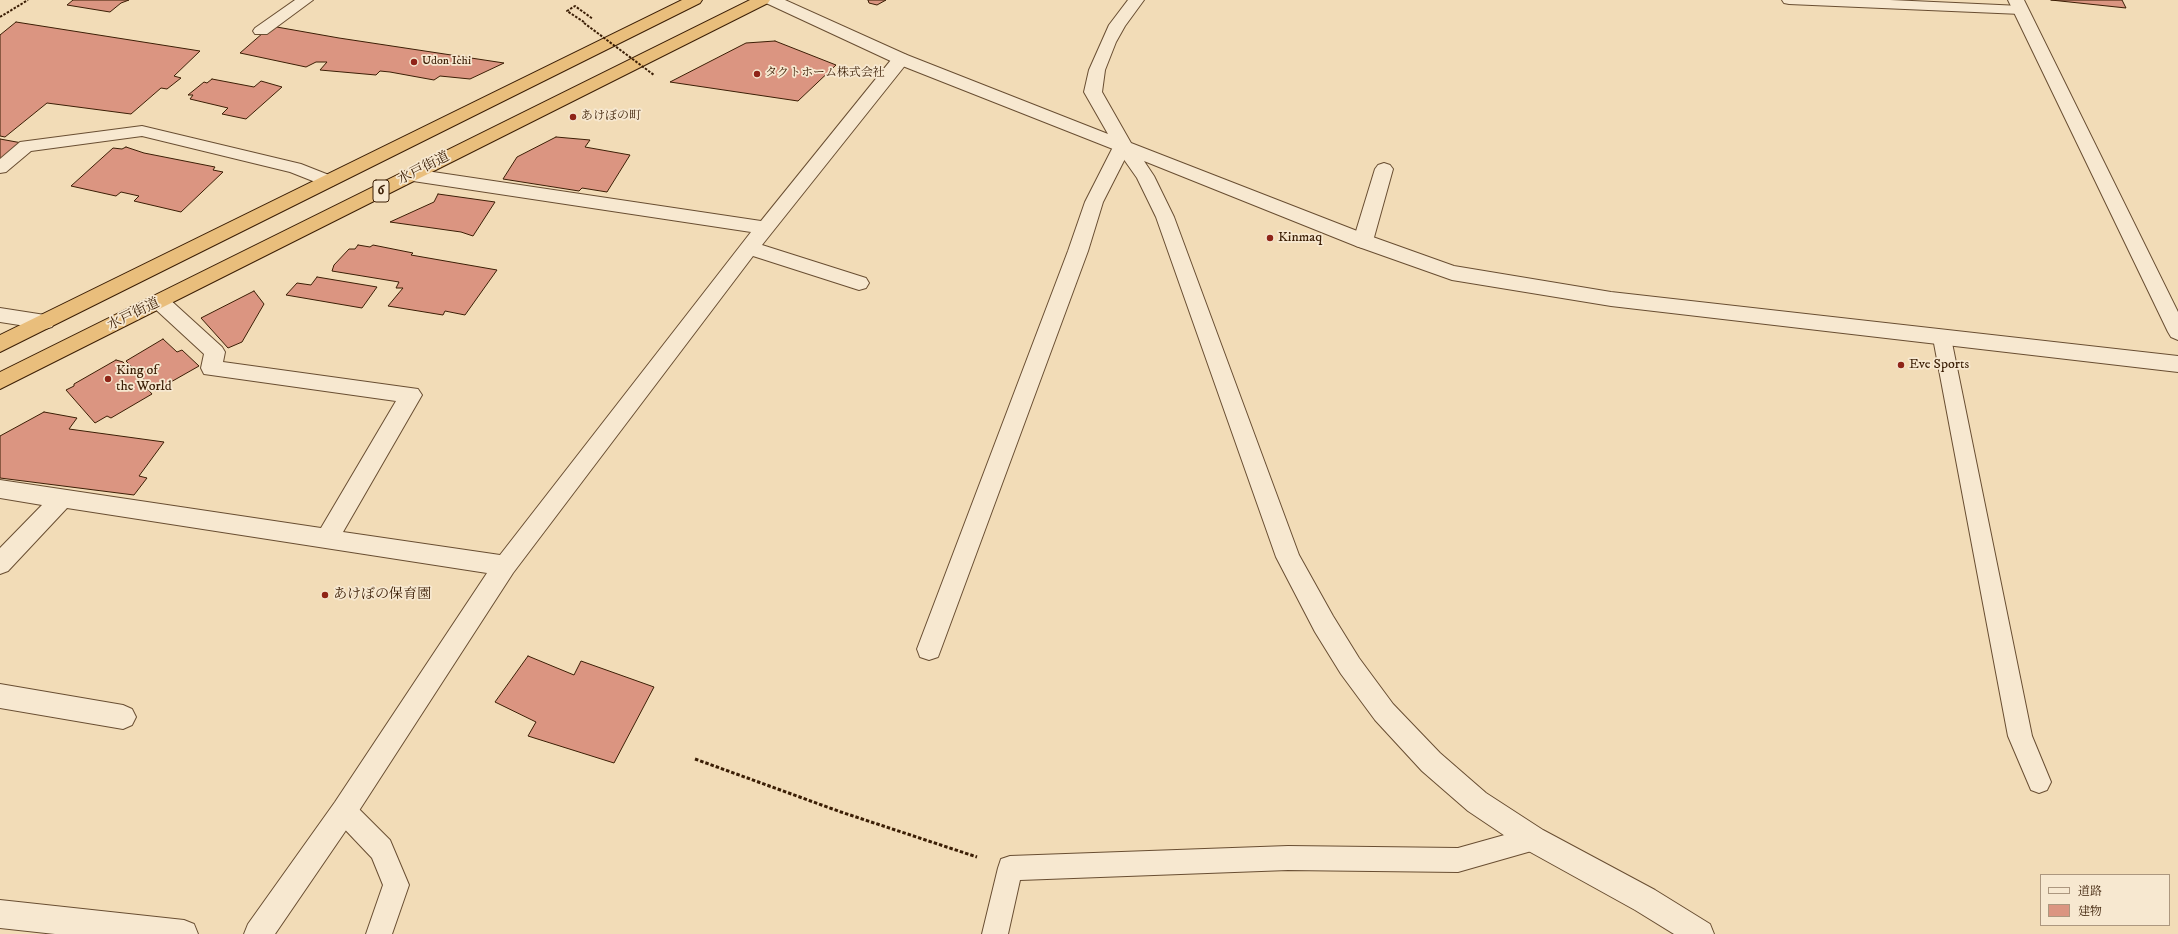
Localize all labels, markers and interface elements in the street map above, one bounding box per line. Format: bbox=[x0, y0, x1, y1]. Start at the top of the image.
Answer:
place label: Udon Ichi bbox=[422, 55, 471, 69]
marker: Udon Ichi bbox=[409, 57, 419, 67]
place label: タクトホーム株式会社 bbox=[765, 67, 885, 81]
marker: タクトホーム株式会社 bbox=[752, 69, 762, 79]
place label: あけぼの町 bbox=[581, 110, 641, 124]
marker: あけぼの町 bbox=[568, 112, 578, 122]
street label: 水戸街道 bbox=[395, 149, 453, 189]
road number: 6 bbox=[373, 180, 389, 202]
place label: Kinmaq bbox=[1278, 230, 1322, 246]
marker: Kinmaq bbox=[1265, 233, 1275, 243]
street label: 水戸街道 bbox=[105, 295, 163, 335]
place label: Eve Sports bbox=[1909, 357, 1969, 373]
marker: Eve Sports bbox=[1896, 360, 1906, 370]
place label: King of the World bbox=[116, 363, 172, 396]
marker: King of the World bbox=[103, 374, 113, 384]
place label: あけぼの保育園 bbox=[333, 587, 431, 603]
marker: あけぼの保育園 bbox=[320, 590, 330, 600]
legend bbox=[2040, 874, 2170, 926]
text: 道路 bbox=[2078, 884, 2102, 899]
text: 建物 bbox=[2078, 904, 2102, 919]

